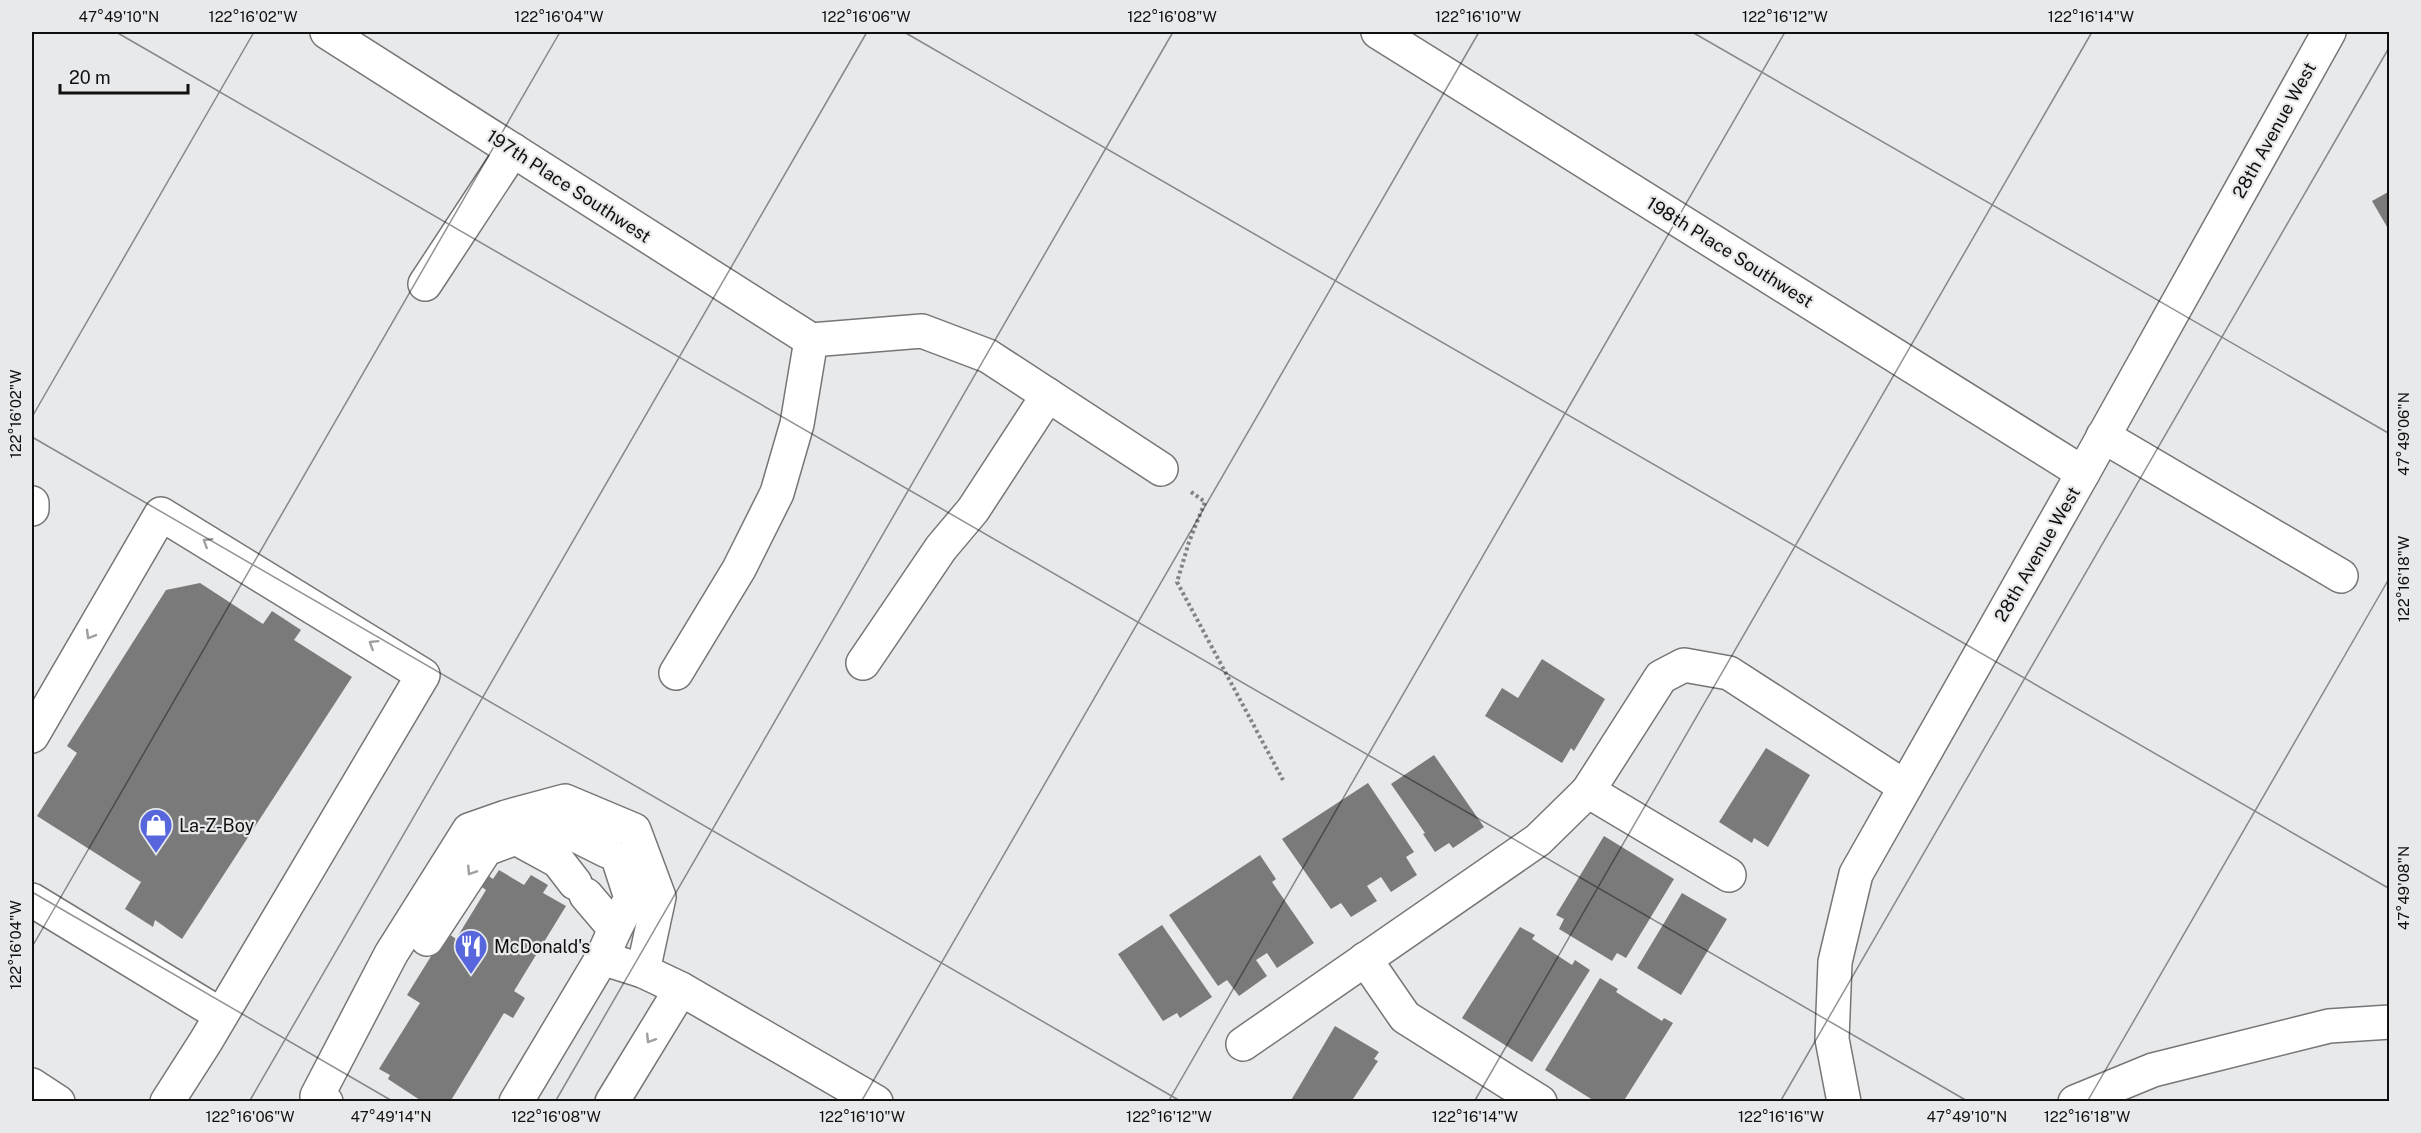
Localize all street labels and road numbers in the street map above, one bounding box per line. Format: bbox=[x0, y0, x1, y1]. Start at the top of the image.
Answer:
street label: 28th Avenue West bbox=[2228, 58, 2320, 202]
street label: 197th Place Southwest bbox=[483, 125, 655, 247]
street label: 198th Place Southwest bbox=[1643, 192, 1817, 312]
street label: 28th Avenue West bbox=[1990, 483, 2084, 625]

